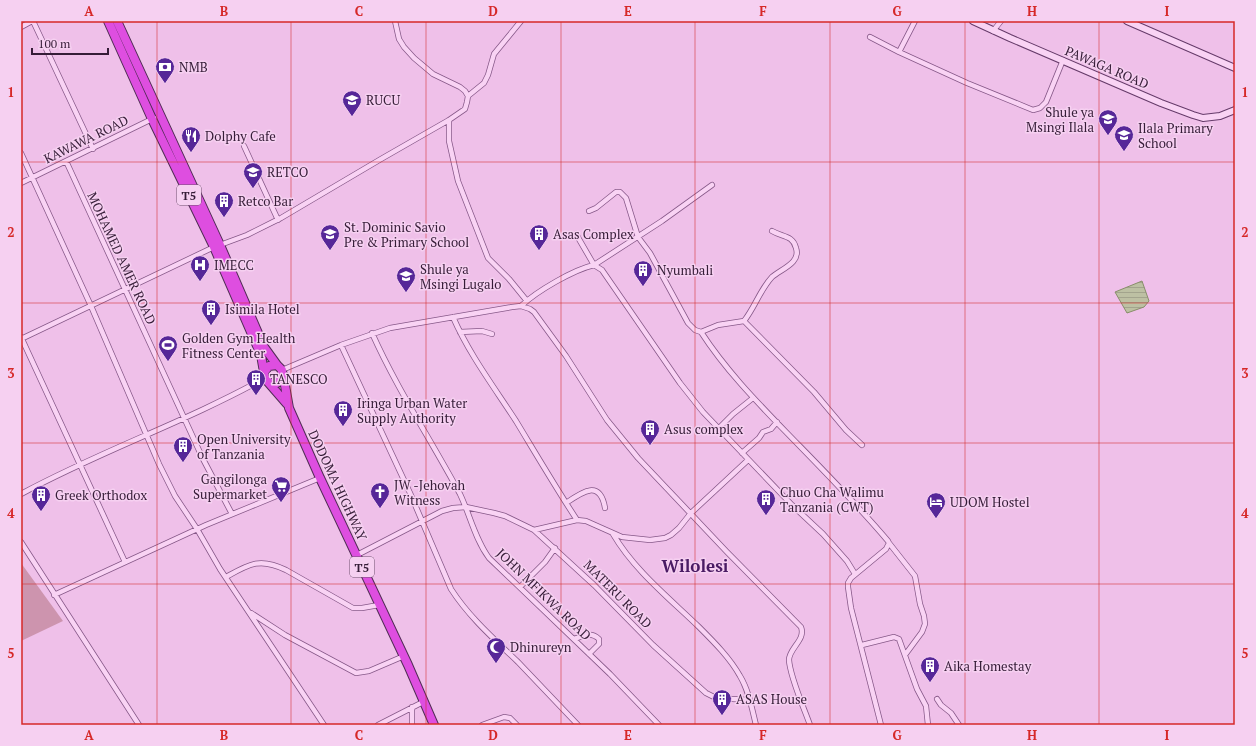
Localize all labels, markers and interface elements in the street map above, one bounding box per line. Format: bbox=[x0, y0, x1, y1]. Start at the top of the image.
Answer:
text: A bbox=[84, 2, 94, 20]
text: B bbox=[220, 2, 228, 20]
text: C bbox=[355, 2, 363, 20]
text: D bbox=[488, 2, 498, 20]
text: E bbox=[624, 2, 632, 20]
text: F bbox=[759, 2, 767, 20]
text: G bbox=[892, 2, 902, 20]
text: H bbox=[1027, 2, 1037, 20]
text: I bbox=[1165, 2, 1170, 20]
scale bar bbox=[32, 30, 108, 56]
text: 100 m bbox=[38, 36, 71, 51]
street label: PAWAGA ROAD bbox=[1062, 41, 1152, 93]
bank icon: NMB bbox=[154, 56, 176, 84]
place label: NMB bbox=[179, 58, 208, 76]
text: 1 bbox=[7, 83, 15, 101]
text: 1 bbox=[1241, 83, 1249, 101]
school or university icon: RUCU bbox=[341, 89, 363, 117]
place label: RUCU bbox=[366, 91, 400, 109]
place label: Shule ya Msingi Ilala bbox=[1026, 103, 1094, 136]
school or university icon: Shule ya Msingi Ilala bbox=[1097, 108, 1119, 136]
street label: KAWAWA ROAD bbox=[41, 111, 131, 167]
place label: Ilala Primary School bbox=[1138, 119, 1213, 152]
school or university icon: Ilala Primary School bbox=[1113, 124, 1135, 152]
restaurant icon: Dolphy Cafe bbox=[180, 125, 202, 153]
place label: Dolphy Cafe bbox=[205, 127, 276, 145]
school or university icon: RETCO bbox=[242, 161, 264, 189]
place label: RETCO bbox=[267, 163, 308, 181]
road number: T5 bbox=[177, 185, 201, 205]
street label: MOHAMED AMER ROAD bbox=[83, 189, 161, 327]
building icon: Retco Bar bbox=[213, 190, 235, 218]
place label: Retco Bar bbox=[238, 192, 293, 210]
place label: St. Dominic Savio Pre & Primary School bbox=[344, 218, 469, 251]
text: 2 bbox=[7, 223, 15, 241]
school or university icon: St. Dominic Savio Pre & Primary School bbox=[319, 223, 341, 251]
building icon: Asas Complex bbox=[528, 223, 550, 251]
text: 2 bbox=[1241, 223, 1249, 241]
place label: Asas Complex bbox=[553, 225, 634, 243]
hospital icon: IMECC bbox=[189, 254, 211, 282]
place label: IMECC bbox=[214, 256, 254, 274]
building icon: Nyumbali bbox=[632, 259, 654, 287]
place label: Shule ya Msingi Lugalo bbox=[420, 260, 502, 293]
place label: Nyumbali bbox=[657, 261, 713, 279]
school or university icon: Shule ya Msingi Lugalo bbox=[395, 265, 417, 293]
building icon: Isimila Hotel bbox=[200, 298, 222, 326]
place label: Isimila Hotel bbox=[225, 300, 300, 318]
place label: Golden Gym Health Fitness Center bbox=[182, 329, 296, 362]
sports icon: Golden Gym Health Fitness Center bbox=[157, 334, 179, 362]
text: 3 bbox=[7, 364, 15, 382]
text: 3 bbox=[1241, 364, 1249, 382]
building icon: TANESCO bbox=[245, 368, 267, 396]
place label: TANESCO bbox=[270, 370, 328, 388]
place label: Iringa Urban Water Supply Authority bbox=[357, 394, 467, 427]
building icon: Iringa Urban Water Supply Authority bbox=[332, 399, 354, 427]
building icon: Asus complex bbox=[639, 418, 661, 446]
place label: Asus complex bbox=[664, 420, 744, 438]
street label: DODOMA HIGHWAY bbox=[304, 427, 372, 544]
place label: Open University of Tanzania bbox=[197, 430, 291, 463]
building icon: Open University of Tanzania bbox=[172, 435, 194, 463]
place label: Gangilonga Supermarket bbox=[193, 470, 267, 503]
supermarket icon: Gangilonga Supermarket bbox=[270, 475, 292, 503]
place label: JW -Jehovah Witness bbox=[394, 476, 465, 509]
church icon: JW -Jehovah Witness bbox=[369, 481, 391, 509]
place label: Chuo Cha Walimu Tanzania (CWT) bbox=[780, 483, 884, 516]
building icon: Greek Orthodox bbox=[30, 484, 52, 512]
place label: Greek Orthodox bbox=[55, 486, 147, 504]
building icon: Chuo Cha Walimu Tanzania (CWT) bbox=[755, 488, 777, 516]
hotel icon: UDOM Hostel bbox=[925, 491, 947, 519]
place label: UDOM Hostel bbox=[950, 493, 1030, 511]
text: 4 bbox=[7, 504, 15, 522]
text: 4 bbox=[1241, 504, 1249, 522]
street label: JOHN MFIKWA ROAD bbox=[493, 544, 595, 644]
district label: Wilolesi bbox=[661, 554, 729, 577]
street label: MATERU ROAD bbox=[580, 556, 656, 632]
road number: T5 bbox=[350, 557, 374, 577]
mosque icon: Dhinureyn bbox=[485, 636, 507, 664]
place label: Dhinureyn bbox=[510, 638, 572, 656]
text: 5 bbox=[7, 644, 15, 662]
text: 5 bbox=[1241, 644, 1249, 662]
building icon: Aika Homestay bbox=[919, 655, 941, 683]
place label: Aika Homestay bbox=[944, 657, 1032, 675]
building icon: ASAS House bbox=[711, 688, 733, 716]
place label: ASAS House bbox=[736, 690, 807, 708]
text: A bbox=[84, 726, 94, 744]
text: B bbox=[220, 726, 228, 744]
text: C bbox=[355, 726, 363, 744]
text: D bbox=[488, 726, 498, 744]
text: E bbox=[624, 726, 632, 744]
text: F bbox=[759, 726, 767, 744]
text: G bbox=[892, 726, 902, 744]
text: H bbox=[1027, 726, 1037, 744]
text: I bbox=[1165, 726, 1170, 744]

